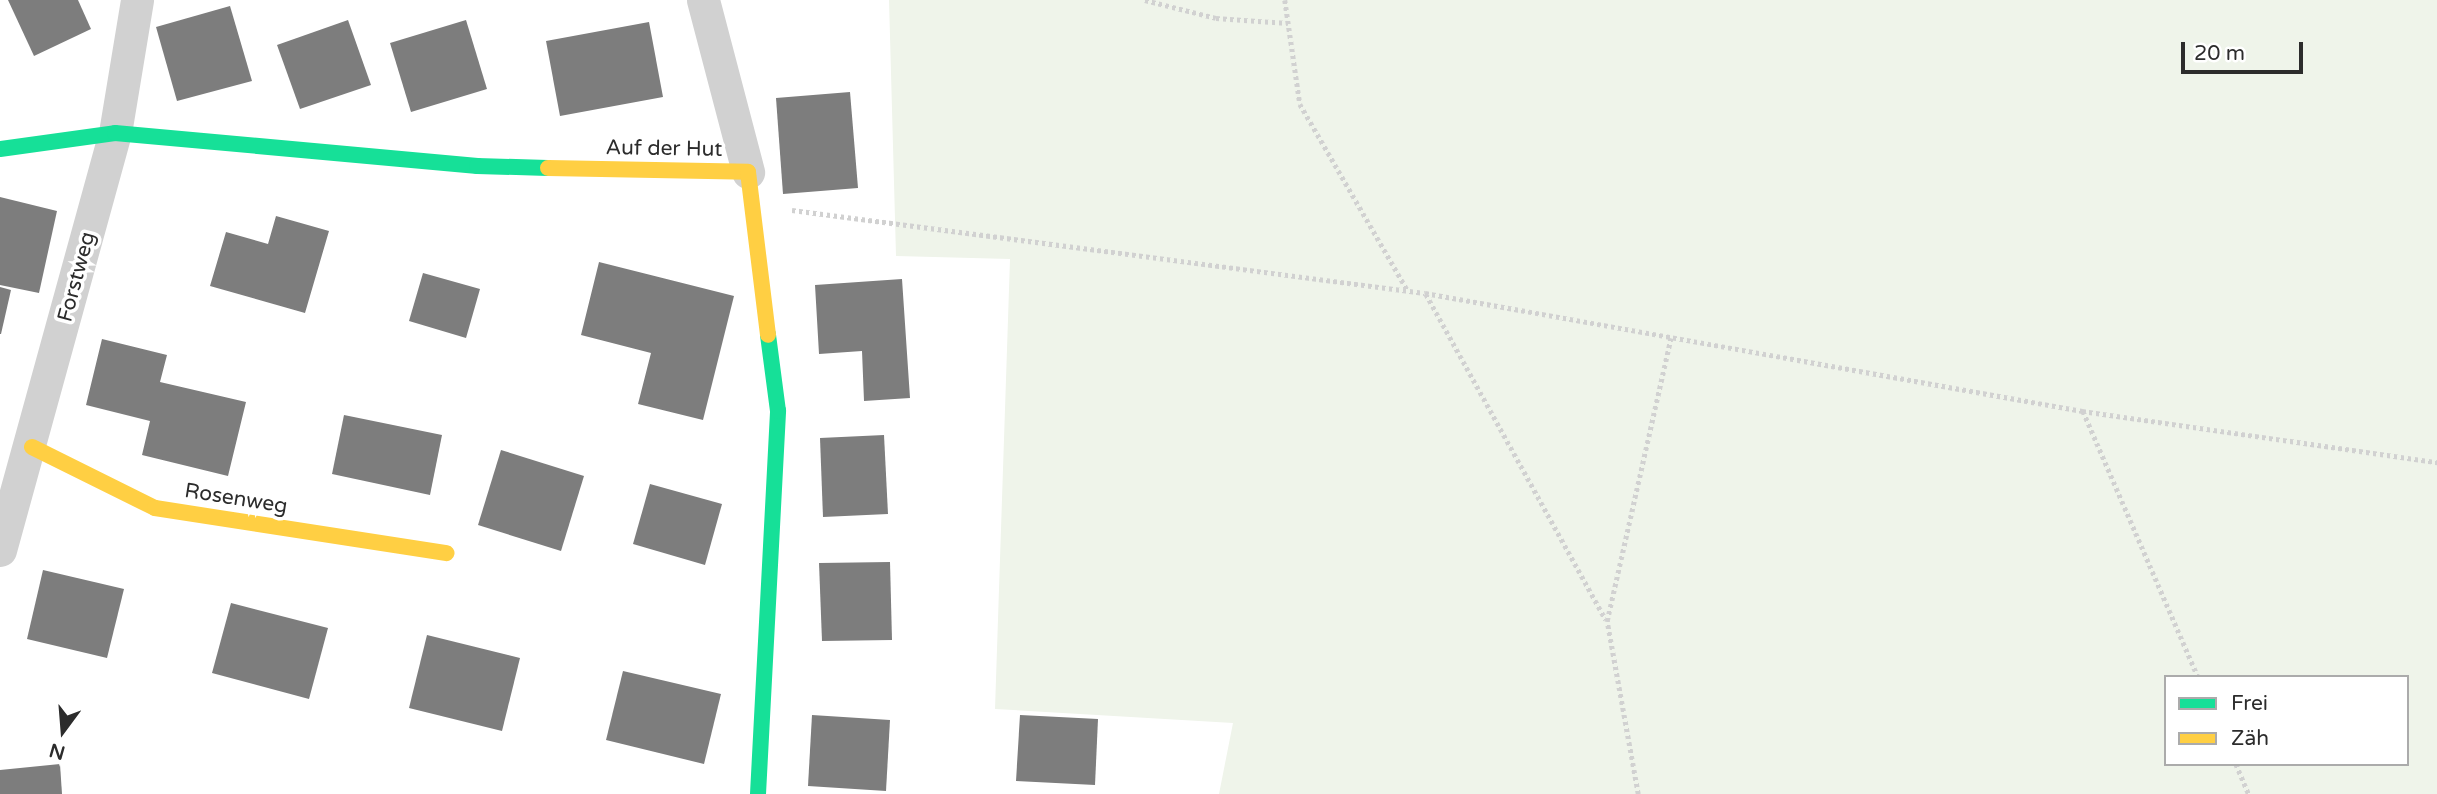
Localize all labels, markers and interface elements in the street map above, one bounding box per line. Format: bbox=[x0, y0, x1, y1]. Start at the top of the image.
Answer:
scale bar bbox=[2185, 28, 2308, 72]
text: 20 m bbox=[2194, 41, 2245, 66]
street label: Auf der Hut bbox=[605, 135, 723, 163]
street label: Forstweg bbox=[53, 229, 101, 325]
street label: Rosenweg bbox=[183, 478, 289, 520]
legend bbox=[2164, 675, 2409, 766]
text: Frei bbox=[2231, 691, 2268, 716]
north arrow bbox=[28, 696, 98, 766]
text: Zäh bbox=[2231, 726, 2269, 751]
text: N bbox=[47, 739, 68, 764]

